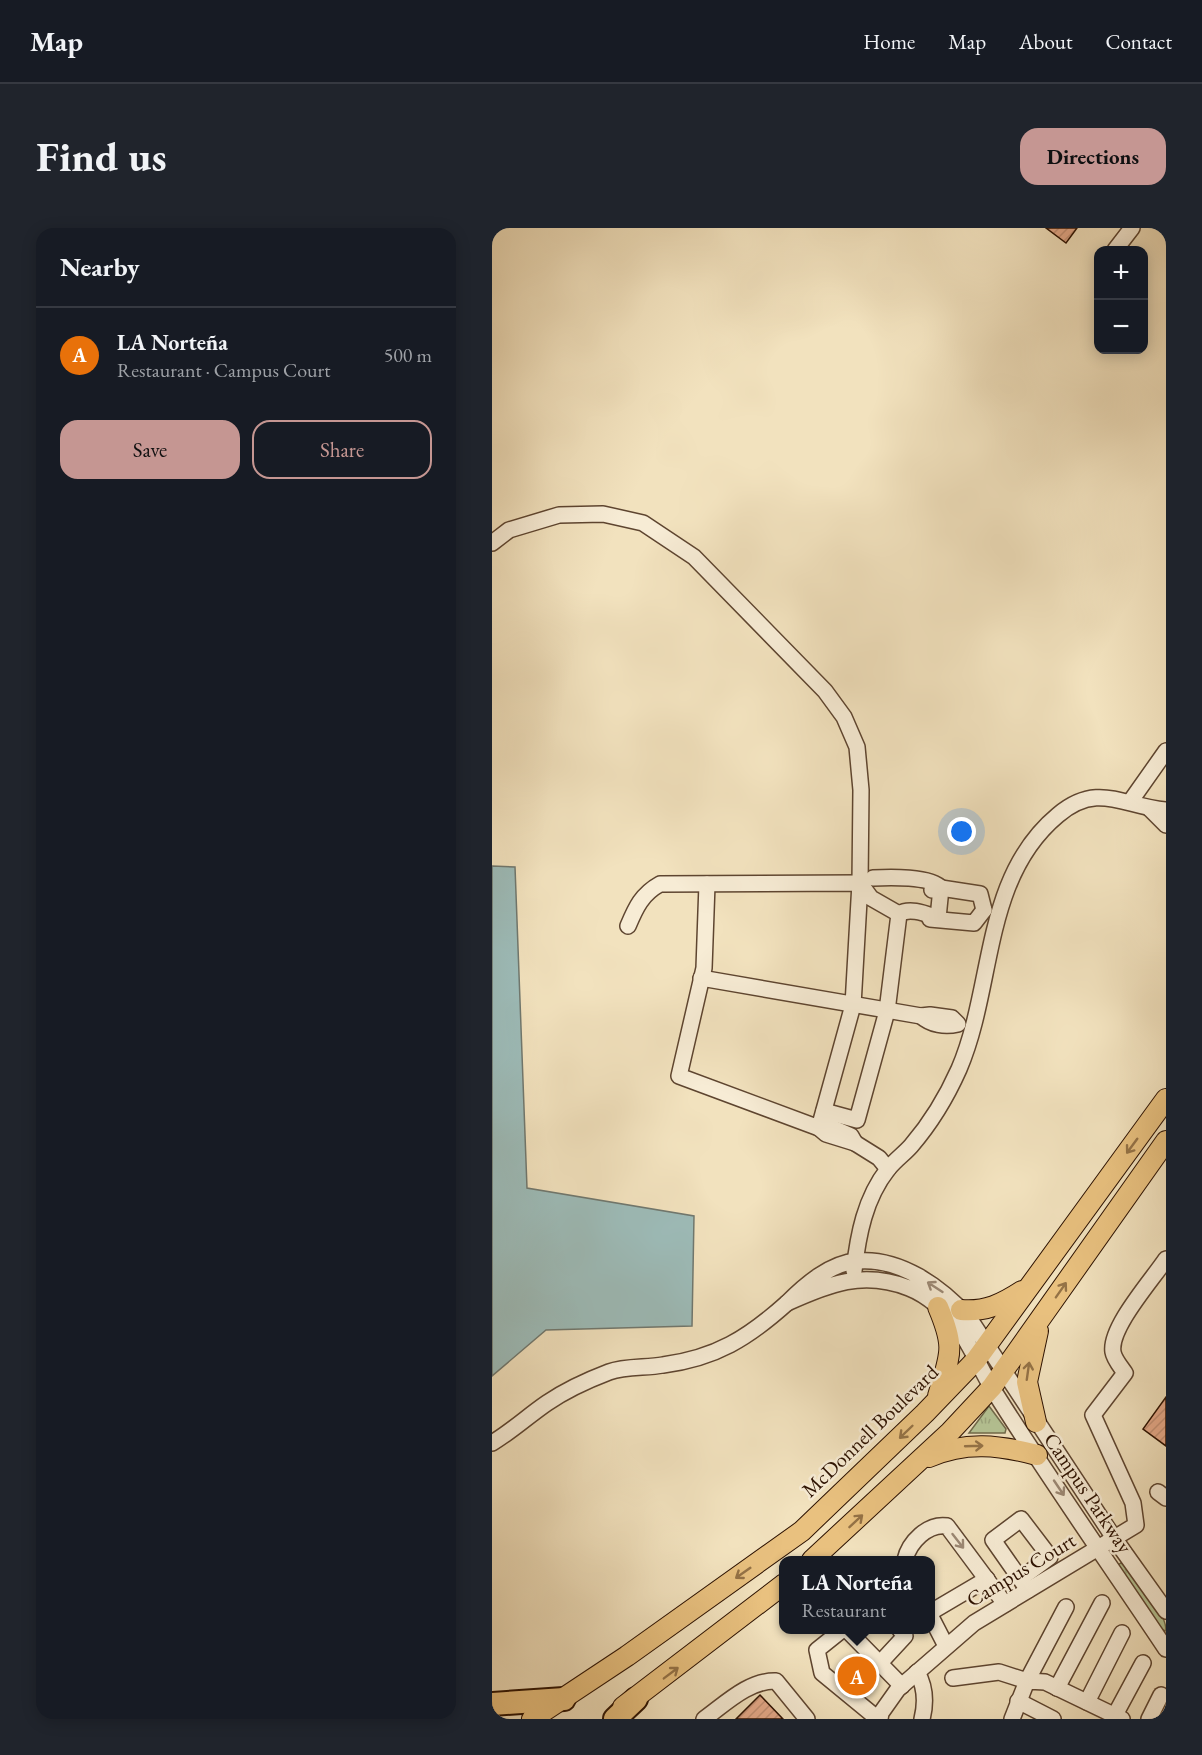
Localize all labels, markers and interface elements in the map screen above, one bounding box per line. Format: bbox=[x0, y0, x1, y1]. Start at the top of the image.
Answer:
text: Map bbox=[30, 23, 83, 59]
text: Home bbox=[863, 28, 915, 55]
text: Map bbox=[948, 28, 986, 55]
text: About bbox=[1019, 28, 1072, 55]
text: Contact bbox=[1105, 28, 1172, 55]
button: Directions bbox=[1020, 128, 1166, 185]
text: Find us bbox=[36, 129, 167, 184]
map controls bbox=[1094, 246, 1148, 354]
button: + bbox=[1094, 246, 1148, 300]
text: Nearby bbox=[60, 250, 140, 284]
button: − bbox=[1094, 300, 1148, 354]
text: LA Norteña bbox=[117, 328, 228, 357]
text: A bbox=[72, 342, 87, 368]
text: 500 m bbox=[384, 342, 432, 368]
text: Restaurant · Campus Court bbox=[117, 357, 331, 383]
button: Save bbox=[60, 420, 240, 479]
button: Share bbox=[252, 420, 432, 479]
your location bbox=[947, 817, 976, 846]
one-way arrow bbox=[1125, 1138, 1138, 1154]
one-way arrow bbox=[927, 1280, 944, 1292]
one-way arrow bbox=[1055, 1282, 1067, 1298]
street label: McDonnell Boulevard bbox=[796, 1358, 944, 1503]
one-way arrow bbox=[1023, 1361, 1034, 1381]
one-way arrow bbox=[898, 1424, 913, 1439]
street label: Campus Parkway bbox=[1038, 1427, 1139, 1559]
one-way arrow bbox=[963, 1440, 983, 1451]
one-way arrow bbox=[1053, 1480, 1065, 1496]
one-way arrow bbox=[848, 1514, 863, 1528]
street label: Campus Court bbox=[961, 1526, 1081, 1613]
one-way arrow bbox=[952, 1533, 965, 1549]
popup bbox=[779, 1556, 935, 1634]
one-way arrow bbox=[735, 1567, 752, 1579]
text: LA Norteña bbox=[802, 1568, 912, 1597]
text: Restaurant bbox=[802, 1597, 886, 1623]
pin: A bbox=[838, 1654, 877, 1698]
one-way arrow bbox=[662, 1666, 678, 1679]

